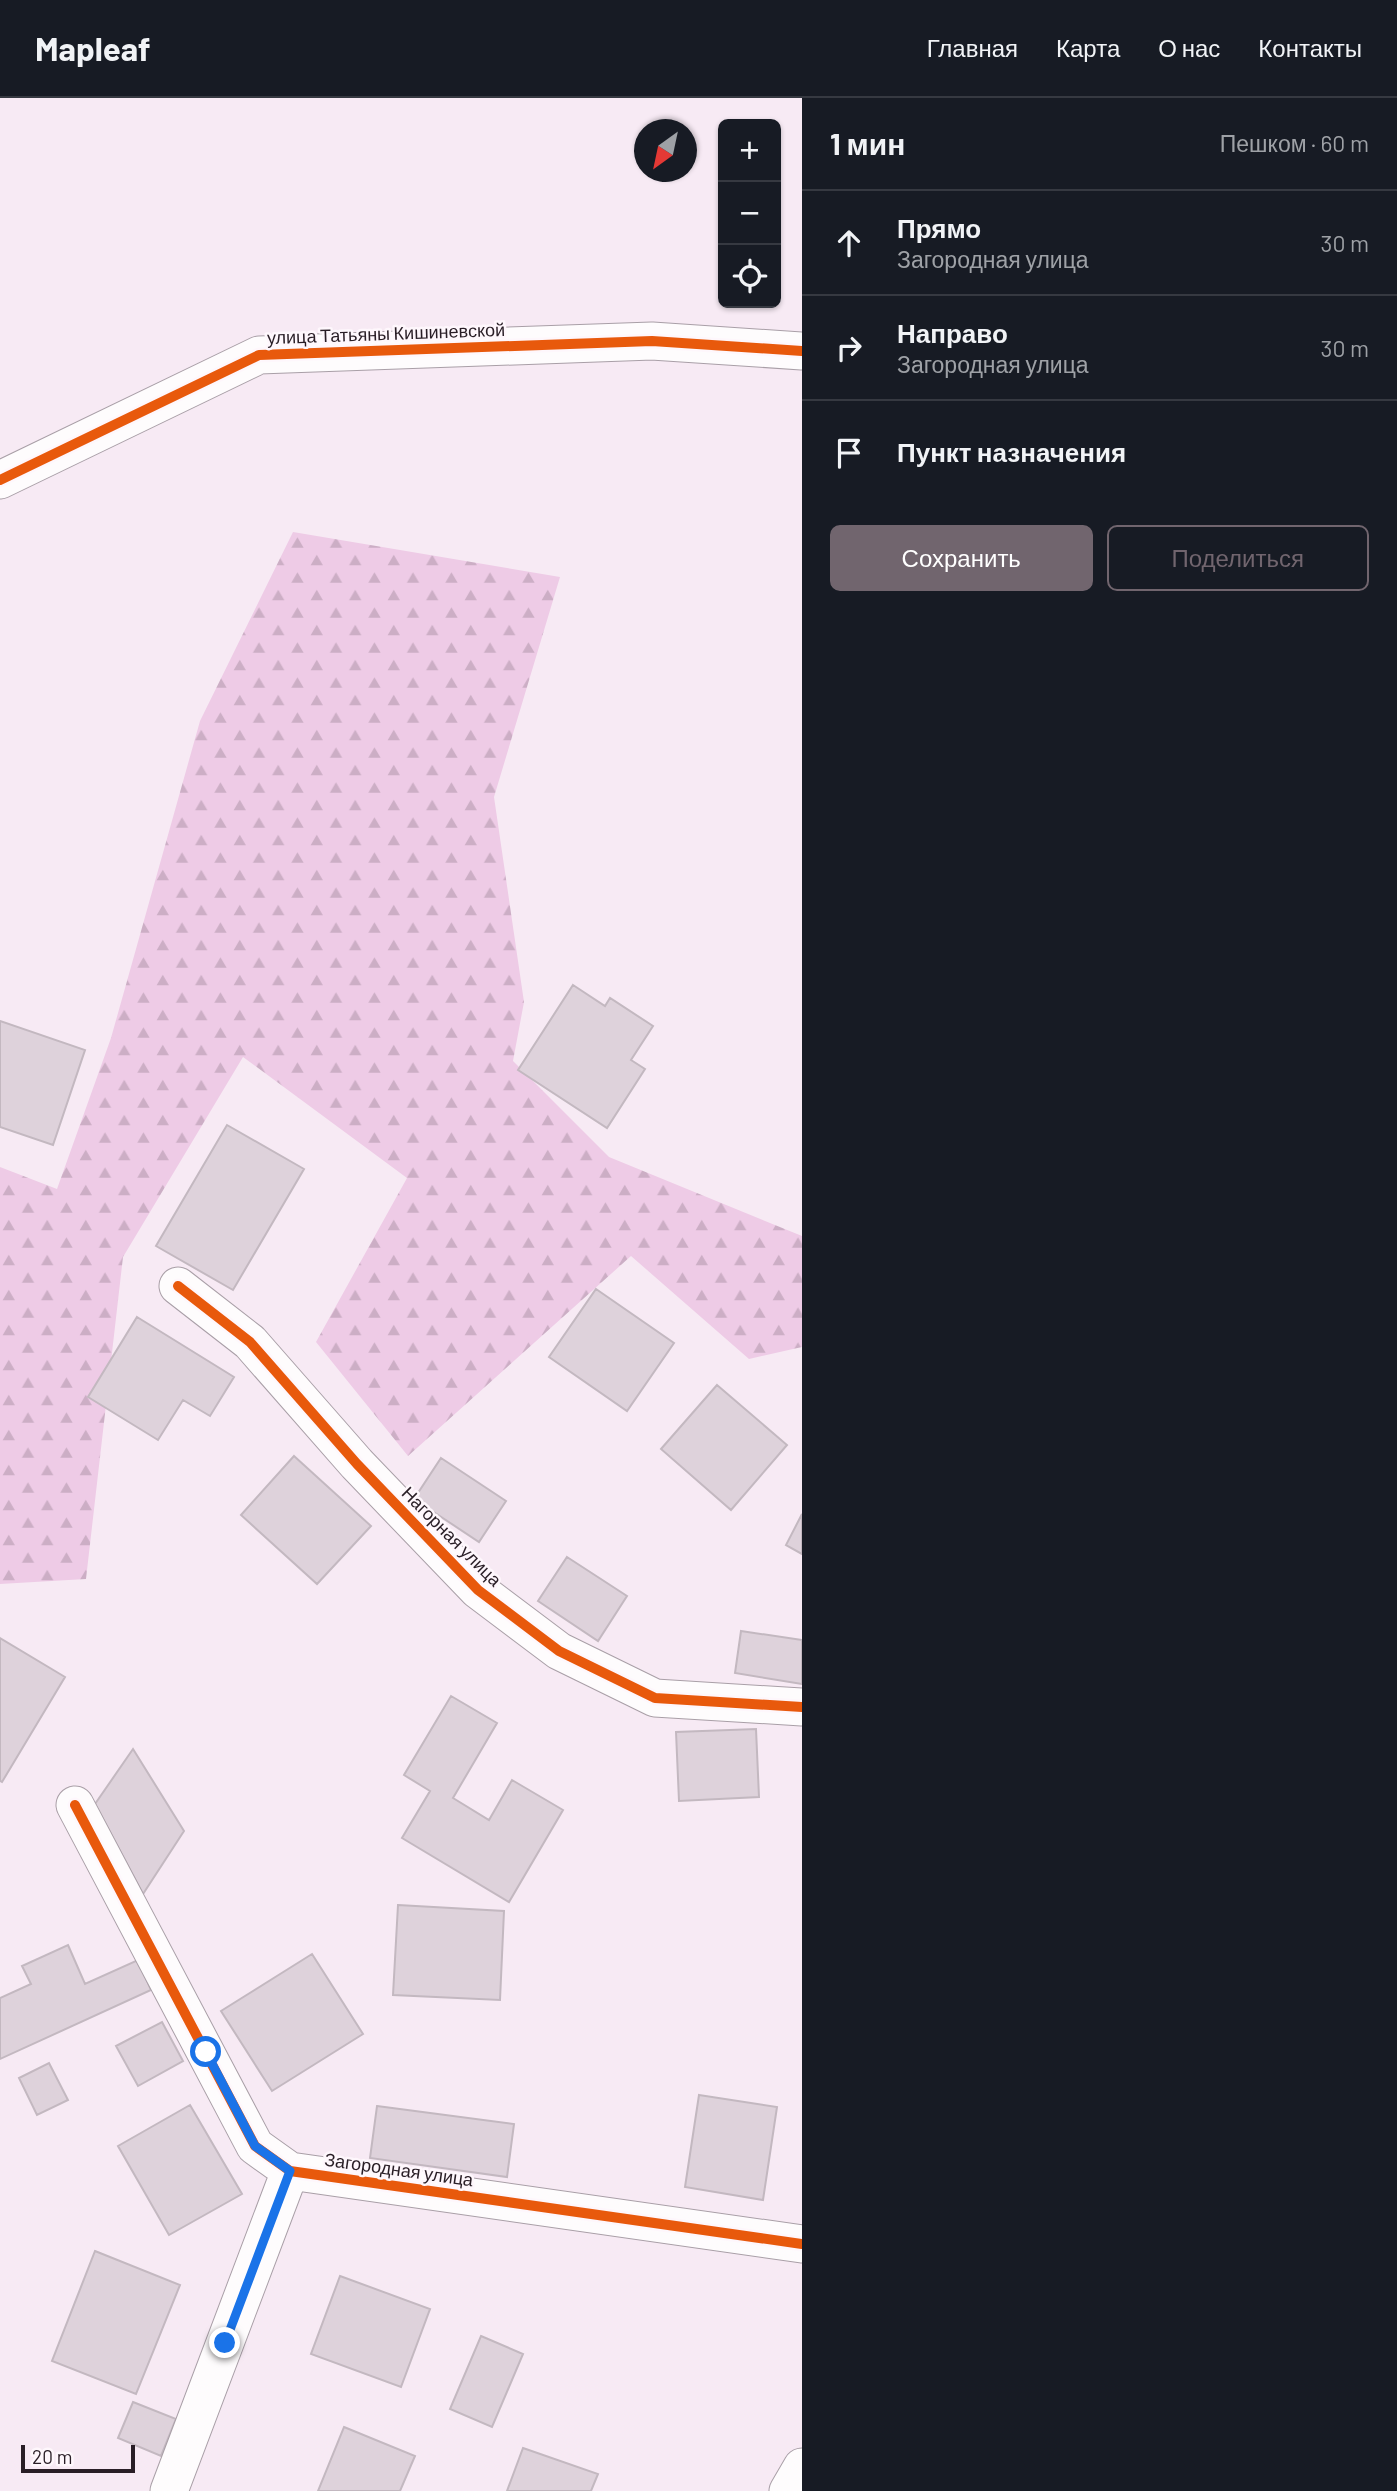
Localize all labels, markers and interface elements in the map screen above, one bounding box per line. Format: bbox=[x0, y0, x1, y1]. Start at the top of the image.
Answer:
text: Mapleaf bbox=[35, 28, 151, 68]
text: Главная bbox=[927, 33, 1018, 62]
text: Карта bbox=[1056, 33, 1120, 62]
text: О нас bbox=[1158, 33, 1220, 62]
text: Контакты bbox=[1258, 33, 1362, 62]
north arrow bbox=[634, 119, 697, 182]
map controls bbox=[718, 119, 781, 308]
button: + bbox=[718, 119, 781, 182]
text: 1 мин bbox=[830, 125, 905, 161]
text: Пешком · 60 m bbox=[1220, 129, 1369, 157]
button: − bbox=[718, 182, 781, 245]
text: Прямо bbox=[897, 212, 981, 243]
icon: ahead bbox=[830, 224, 868, 262]
text: 30 m bbox=[1321, 229, 1369, 257]
button: locate bbox=[718, 245, 781, 308]
text: Загородная улица bbox=[897, 245, 1089, 273]
text: Направо bbox=[897, 317, 1008, 348]
street label: улица Татьяны Кишиневской bbox=[267, 318, 505, 348]
icon: right bbox=[830, 329, 868, 367]
text: 30 m bbox=[1321, 334, 1369, 362]
text: Загородная улица bbox=[897, 350, 1089, 378]
icon: arrive bbox=[830, 434, 868, 472]
text: Пункт назначения bbox=[897, 436, 1126, 467]
button: Сохранить bbox=[830, 525, 1093, 591]
button: Поделиться bbox=[1107, 525, 1369, 591]
street label: Нагорная улица bbox=[398, 1482, 507, 1591]
route start bbox=[190, 2036, 221, 2067]
street label: Загородная улица bbox=[323, 2148, 476, 2190]
route end bbox=[209, 2327, 240, 2358]
scale bar bbox=[21, 2442, 135, 2474]
text: 20 m bbox=[32, 2445, 72, 2468]

